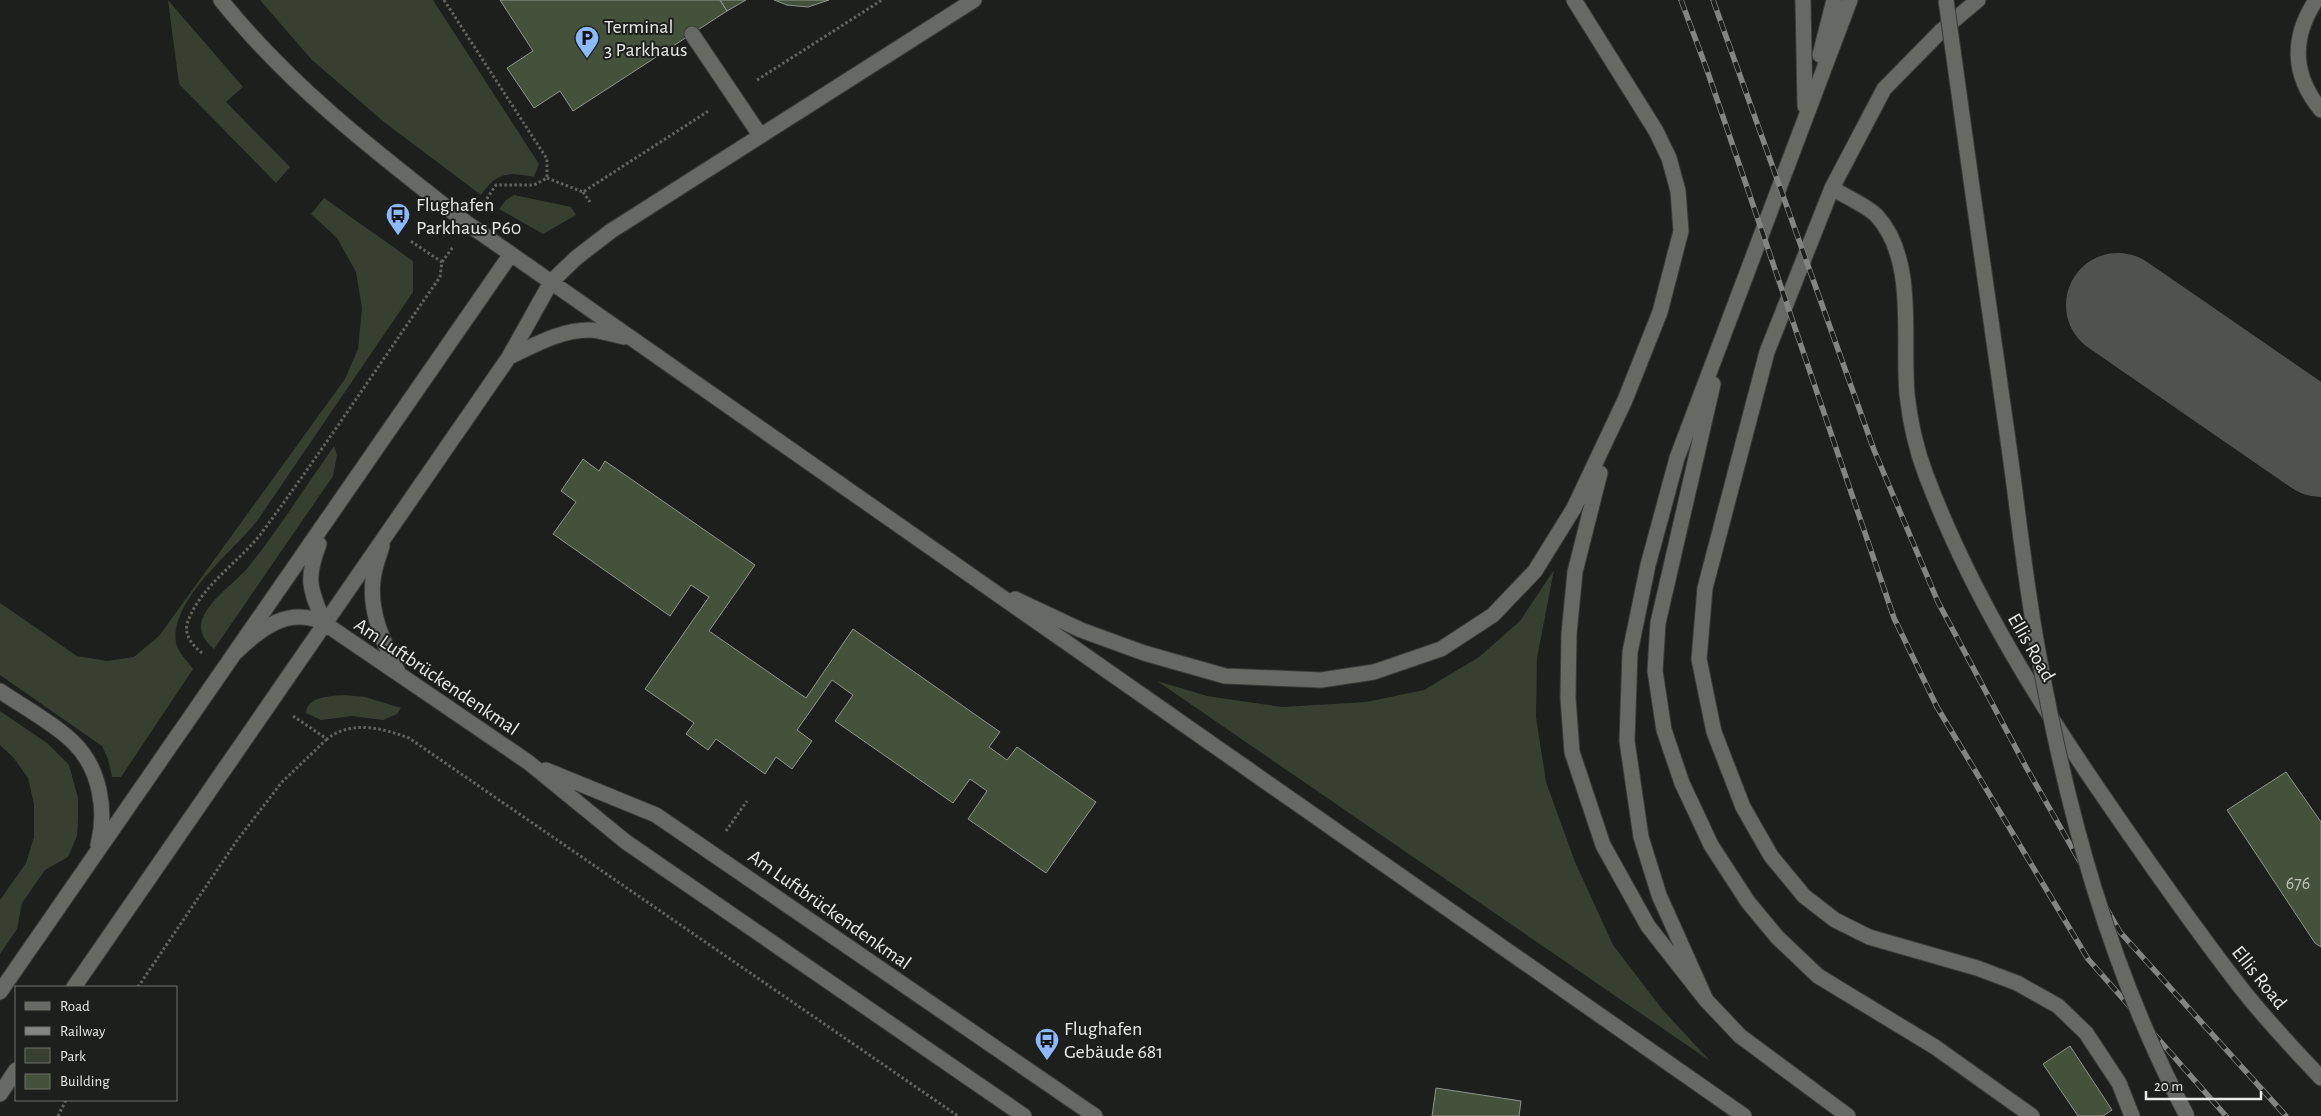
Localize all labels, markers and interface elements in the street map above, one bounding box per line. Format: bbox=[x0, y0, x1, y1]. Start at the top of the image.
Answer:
place label: Terminal 3 Parkhaus bbox=[604, 17, 687, 60]
parking icon: Terminal 3 Parkhaus bbox=[574, 25, 600, 59]
place label: Flughafen Parkhaus P60 bbox=[416, 195, 521, 238]
bus stop icon: Flughafen Parkhaus P60 bbox=[385, 202, 411, 236]
street label: Ellis Road bbox=[2004, 610, 2059, 685]
street label: Am Luftbrückendenkmal bbox=[351, 614, 522, 739]
street label: Am Luftbrückendenkmal bbox=[744, 846, 914, 974]
house number: 676 bbox=[2286, 875, 2310, 893]
street label: Ellis Road bbox=[2228, 942, 2291, 1013]
legend bbox=[15, 986, 178, 1101]
text: Road bbox=[60, 999, 90, 1014]
place label: Flughafen Gebäude 681 bbox=[1064, 1019, 1163, 1062]
text: Railway bbox=[60, 1024, 106, 1039]
bus stop icon: Flughafen Gebäude 681 bbox=[1034, 1027, 1060, 1061]
text: Park bbox=[60, 1049, 86, 1064]
scale bar bbox=[2146, 1068, 2261, 1100]
text: Building bbox=[60, 1074, 110, 1089]
text: 20 m bbox=[2154, 1079, 2183, 1094]

